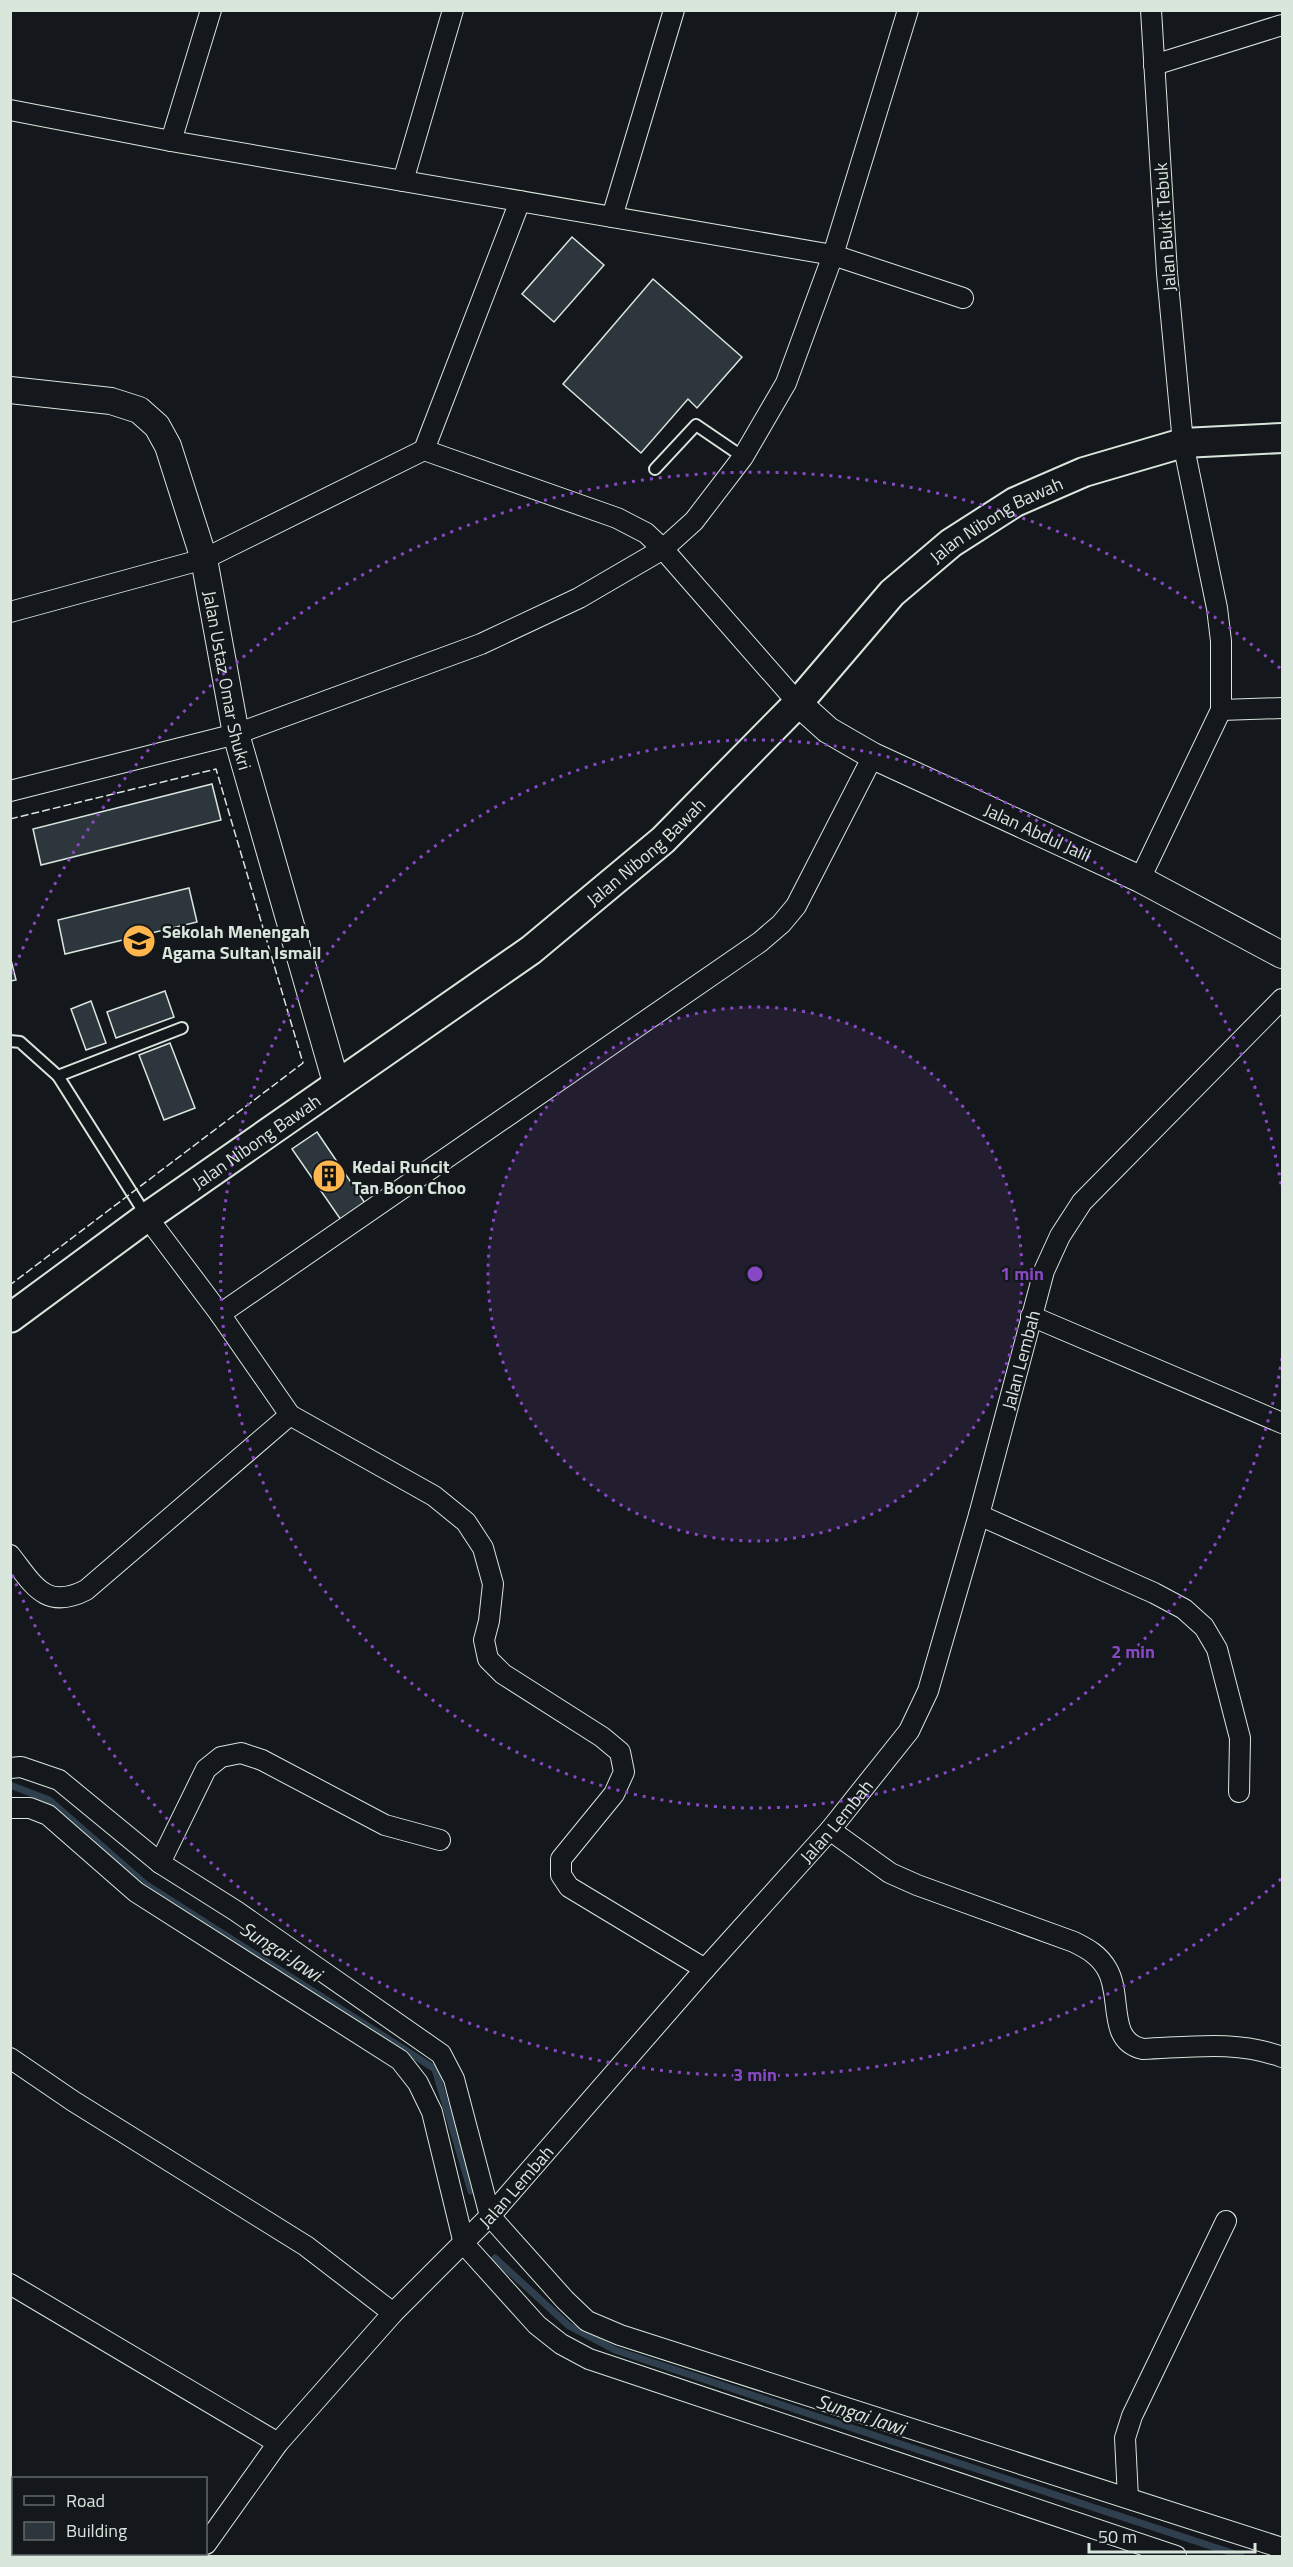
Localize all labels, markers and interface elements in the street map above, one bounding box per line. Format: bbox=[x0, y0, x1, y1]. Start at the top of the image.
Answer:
street label: Jalan Bukit Tebuk bbox=[1147, 161, 1183, 292]
street label: Jalan Nibong Bawah bbox=[923, 469, 1067, 569]
street label: Jalan Ustaz Omar Shukri bbox=[197, 588, 259, 773]
street label: Jalan Nibong Bawah bbox=[580, 791, 711, 912]
street label: Jalan Abdul Jalil bbox=[980, 796, 1096, 868]
place label: Sekolah Menengah Agama Sultan Ismail bbox=[162, 918, 321, 966]
school or university icon: Sekolah Menengah Agama Sultan Ismail bbox=[121, 923, 157, 959]
street label: Jalan Nibong Bawah bbox=[186, 1087, 326, 1196]
place label: Kedai Runcit Tan Boon Choo bbox=[352, 1153, 466, 1201]
building icon: Kedai Runcit Tan Boon Choo bbox=[311, 1158, 347, 1194]
text: 1 min bbox=[1000, 1260, 1044, 1287]
centre of rings bbox=[745, 1264, 765, 1284]
street label: Jalan Lembah bbox=[994, 1307, 1047, 1413]
text: 2 min bbox=[1111, 1638, 1155, 1665]
street label: Jalan Lembah bbox=[793, 1773, 879, 1869]
water label: Sungai Jawi bbox=[234, 1913, 330, 1991]
text: 3 min bbox=[733, 2061, 777, 2088]
street label: Jalan Lembah bbox=[472, 2139, 559, 2234]
water label: Sungai Jawi bbox=[813, 2385, 912, 2444]
legend bbox=[12, 2477, 207, 2555]
text: Road bbox=[66, 2487, 105, 2514]
scale bar bbox=[1089, 2516, 1256, 2554]
text: Building bbox=[66, 2517, 127, 2544]
text: 50 m bbox=[1098, 2523, 1137, 2550]

